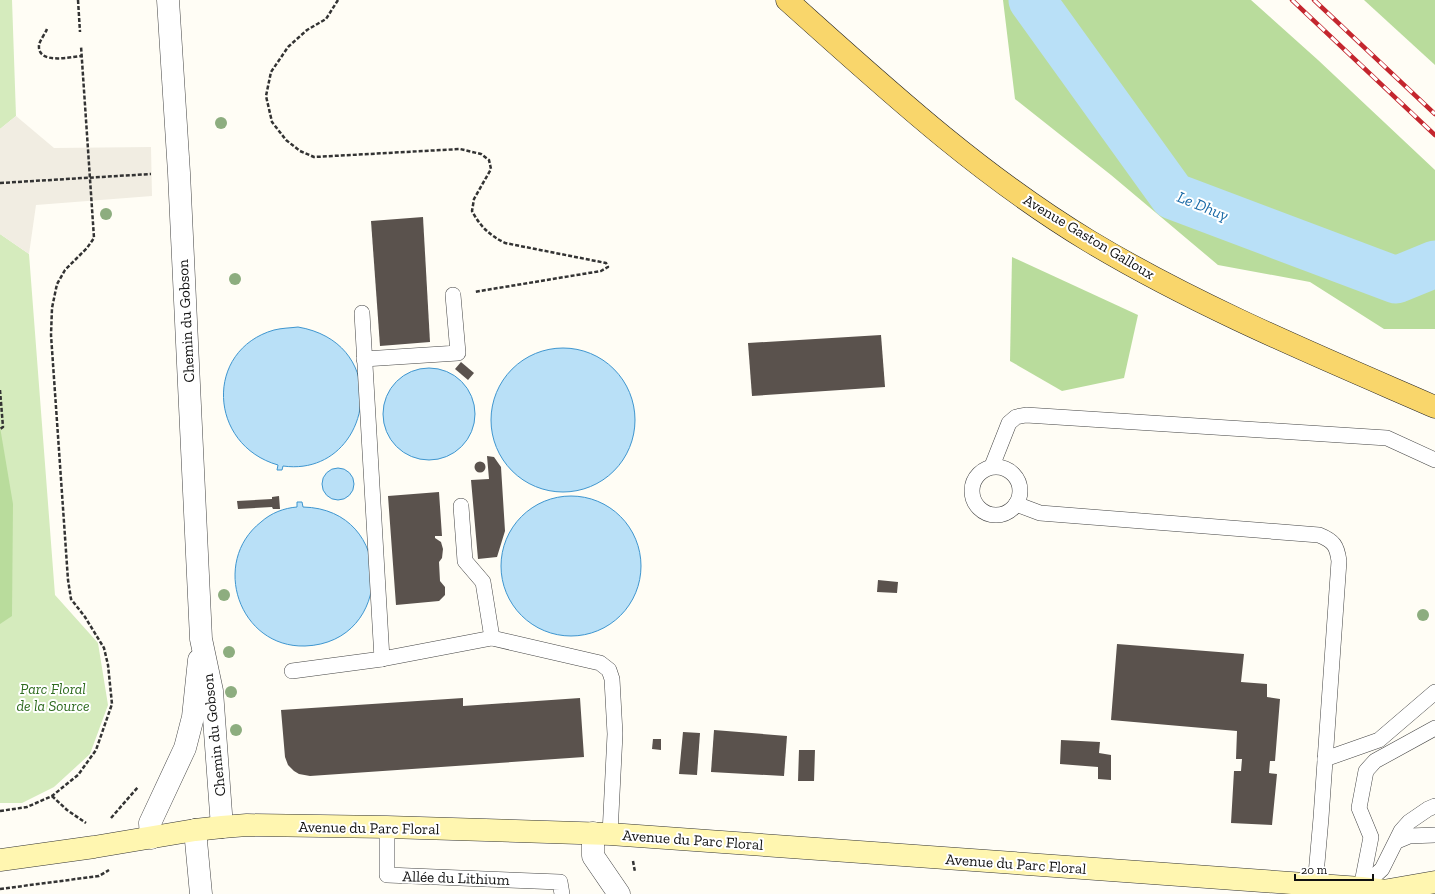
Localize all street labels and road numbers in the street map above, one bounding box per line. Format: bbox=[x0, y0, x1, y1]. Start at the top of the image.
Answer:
street label: Avenue Gaston Galloux bbox=[1020, 191, 1158, 283]
street label: Chemin du Gobson bbox=[174, 259, 198, 383]
street label: Chemin du Gobson bbox=[199, 672, 229, 797]
street label: Avenue du Parc Floral bbox=[298, 818, 440, 838]
street label: Avenue du Parc Floral bbox=[622, 826, 764, 854]
street label: Avenue du Parc Floral bbox=[945, 850, 1087, 878]
street label: Allée du Lithium bbox=[402, 867, 510, 889]

